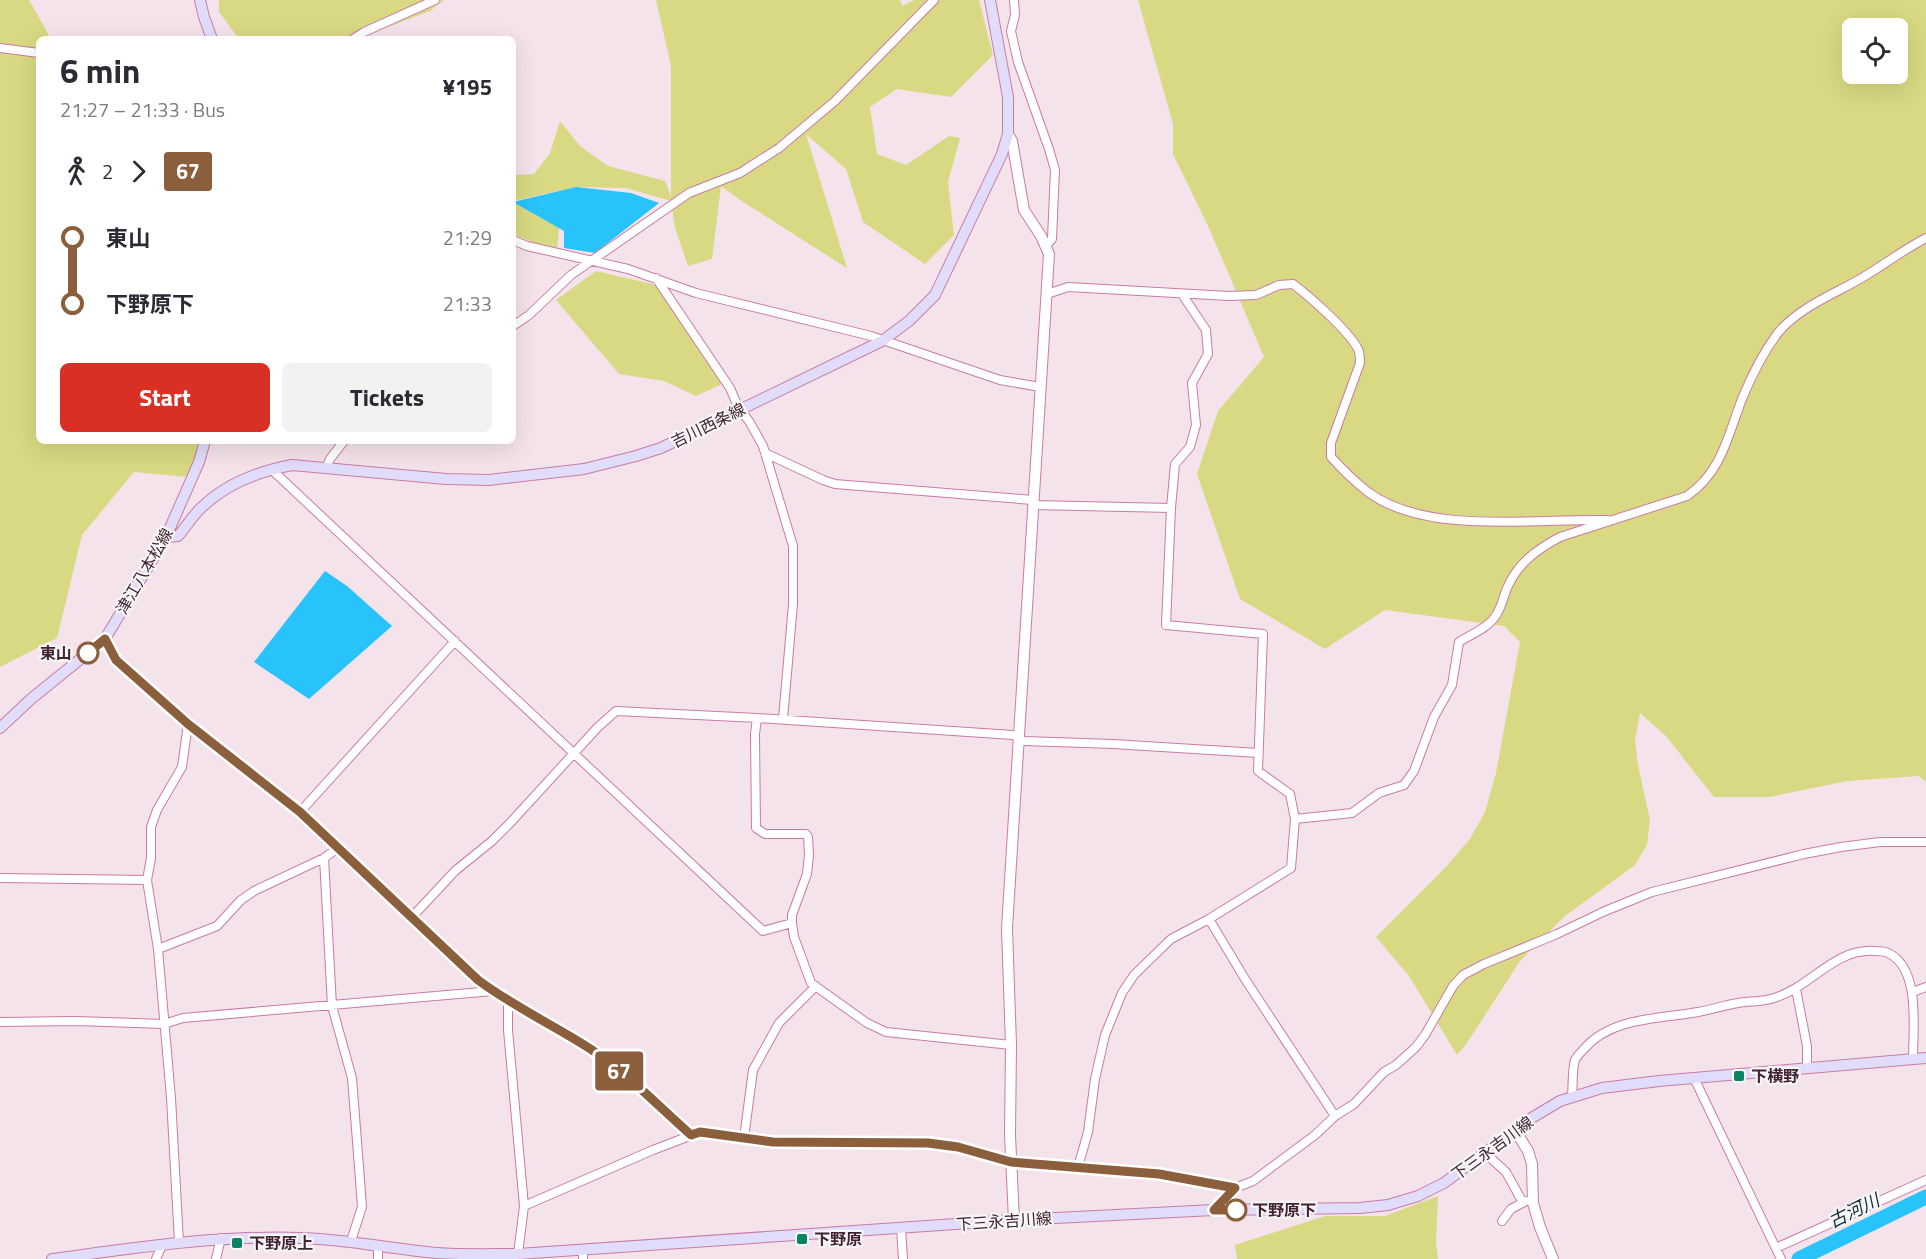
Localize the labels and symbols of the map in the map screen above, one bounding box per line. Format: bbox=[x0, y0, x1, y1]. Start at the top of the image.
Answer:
street label: 吉川西条線 bbox=[667, 397, 749, 453]
street label: 津江八本松線 bbox=[110, 523, 178, 619]
place label: 東山 bbox=[40, 641, 72, 665]
marker: 東山 bbox=[77, 642, 99, 664]
line badge: 67 bbox=[592, 1052, 646, 1090]
place label: 下横野 bbox=[1751, 1064, 1799, 1088]
marker: 下横野 bbox=[1732, 1069, 1746, 1083]
street label: 下三永吉川線 bbox=[1446, 1110, 1538, 1186]
water label: 古河川 bbox=[1824, 1186, 1886, 1235]
place label: 下野原下 bbox=[1252, 1198, 1316, 1222]
marker: 下野原下 bbox=[1225, 1199, 1247, 1221]
street label: 下三永吉川線 bbox=[955, 1206, 1053, 1236]
place label: 下野原 bbox=[814, 1227, 862, 1251]
place label: 下野原上 bbox=[249, 1231, 313, 1255]
marker: 下野原 bbox=[795, 1232, 809, 1246]
marker: 下野原上 bbox=[230, 1236, 244, 1250]

